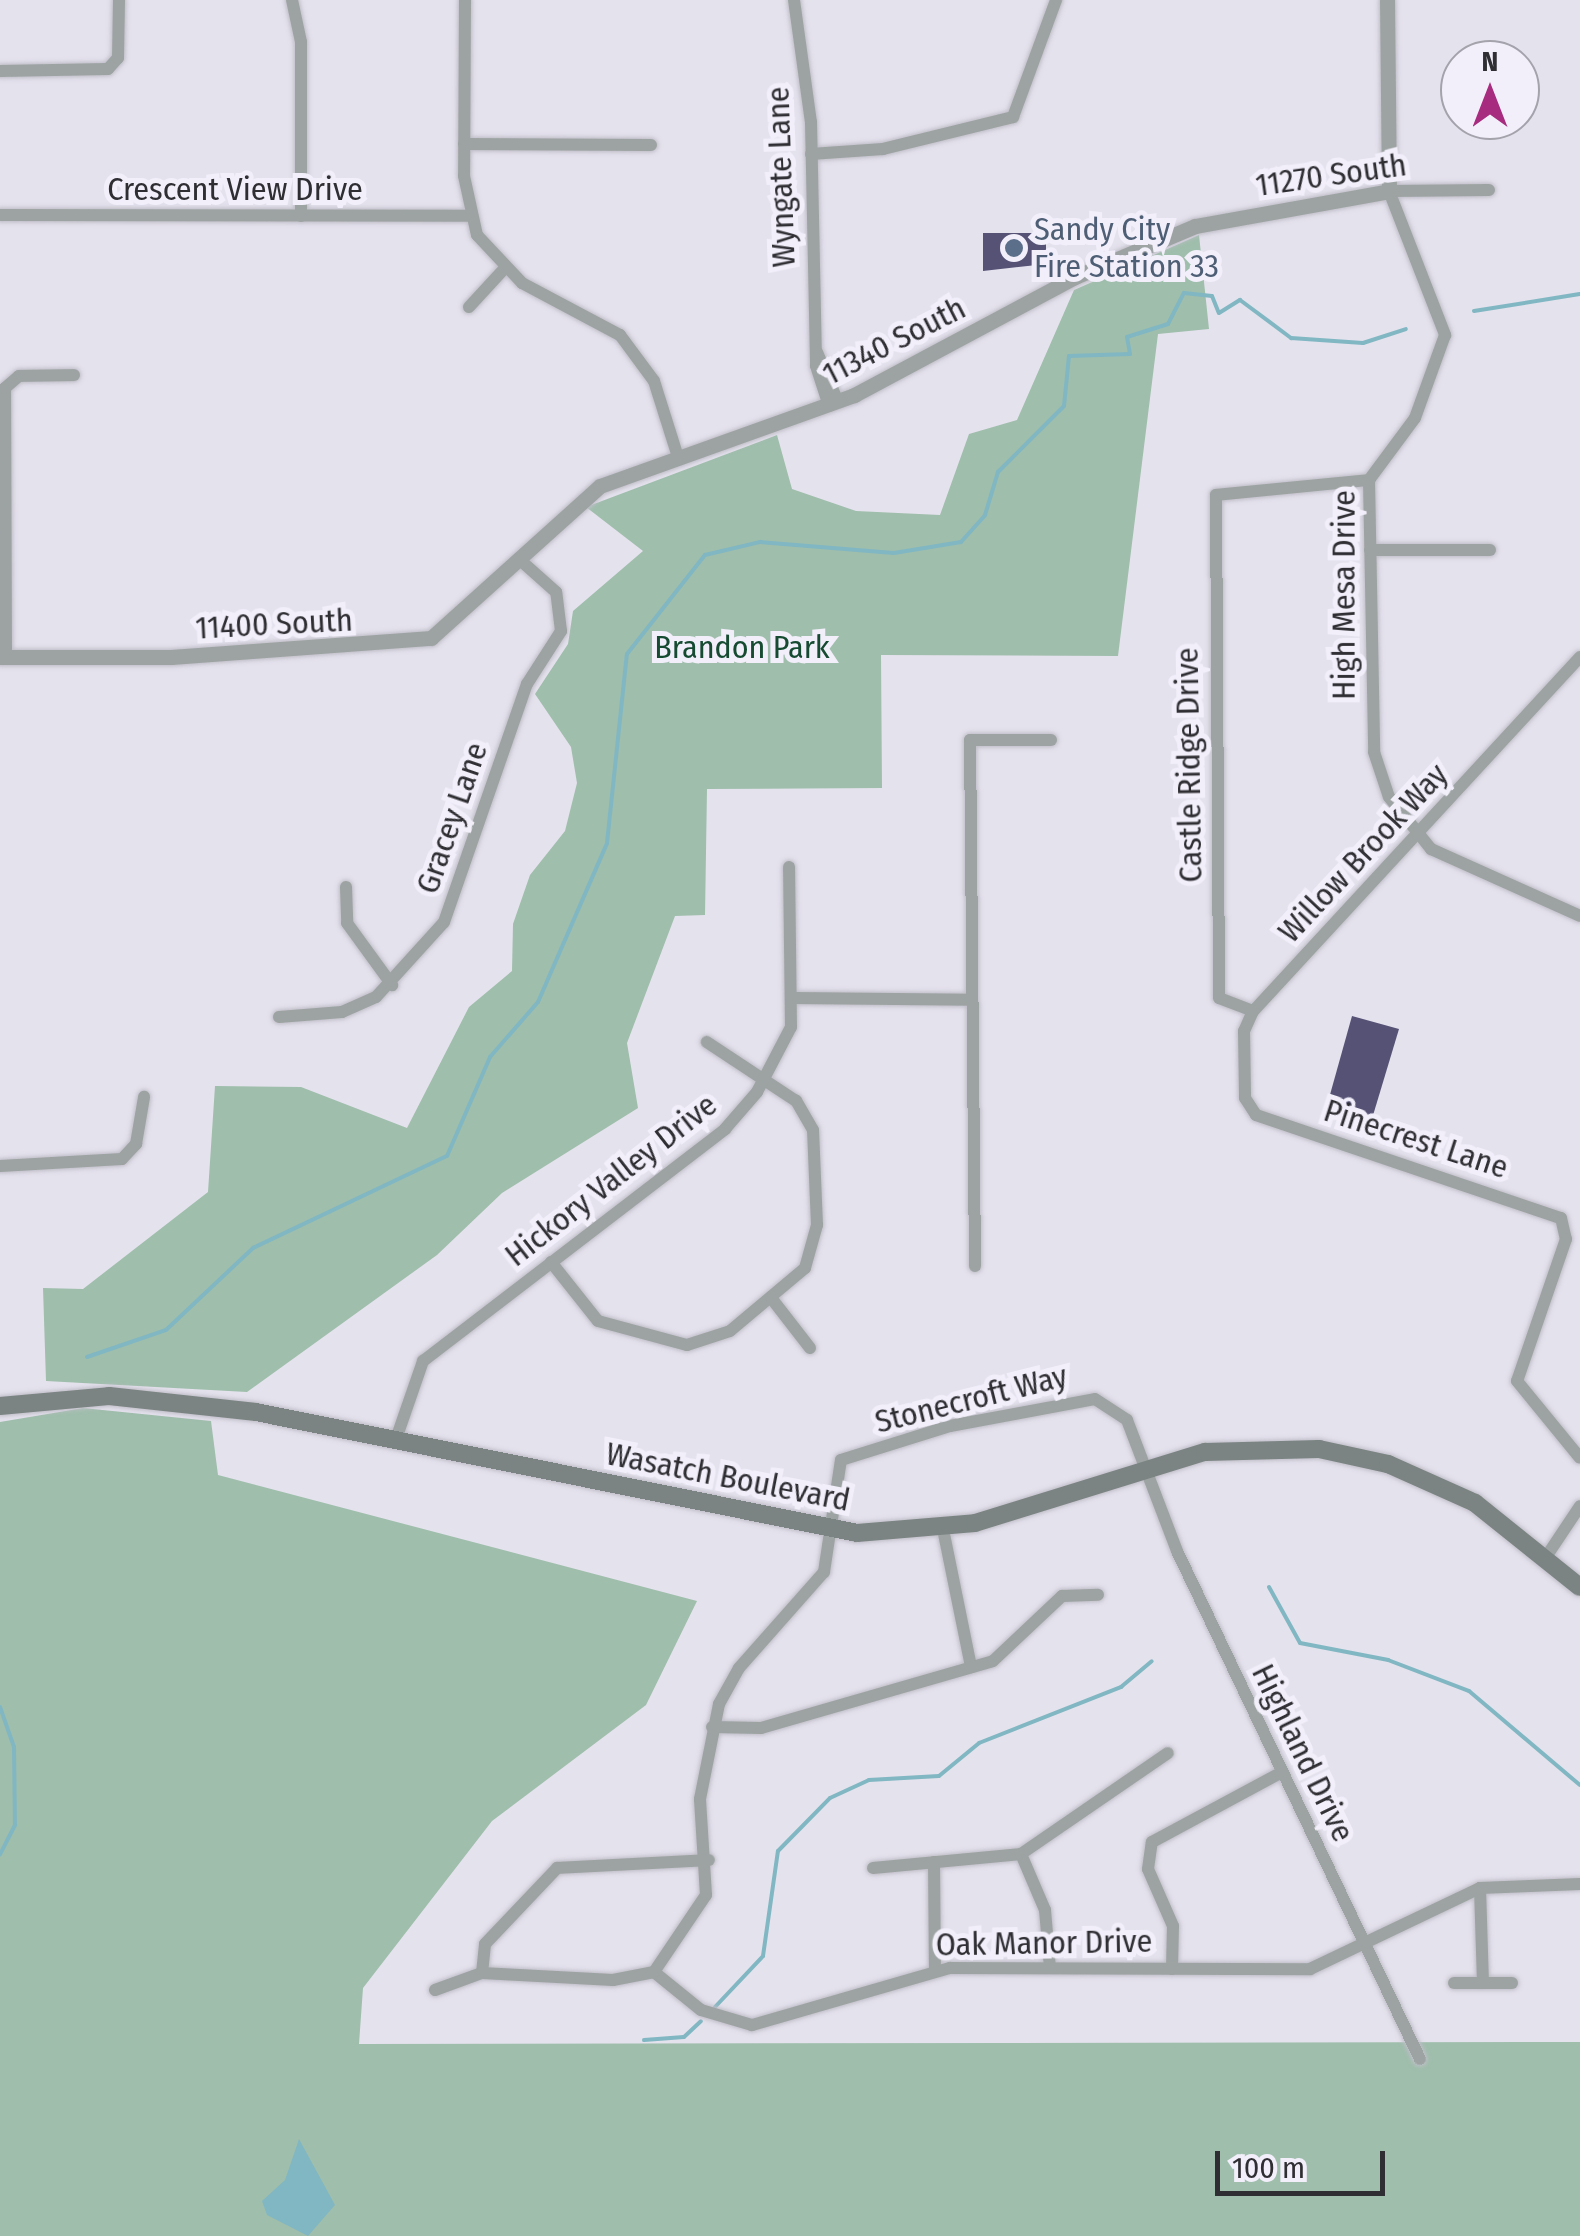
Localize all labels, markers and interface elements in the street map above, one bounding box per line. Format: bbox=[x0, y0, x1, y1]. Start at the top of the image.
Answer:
north arrow bbox=[1440, 40, 1540, 140]
text: N bbox=[1482, 45, 1498, 78]
street label: Wyngate Lane bbox=[759, 86, 803, 268]
street label: 11270 South bbox=[1253, 145, 1409, 205]
street label: Crescent View Drive bbox=[107, 170, 363, 208]
place label: Sandy City Fire Station 33 bbox=[1034, 211, 1219, 286]
marker: Sandy City Fire Station 33 bbox=[1003, 237, 1025, 259]
street label: 11340 South bbox=[816, 289, 972, 393]
street label: High Mesa Drive bbox=[1325, 490, 1363, 700]
street label: 11400 South bbox=[194, 601, 354, 647]
park label: Brandon Park bbox=[654, 628, 830, 666]
street label: Castle Ridge Drive bbox=[1168, 647, 1210, 883]
street label: Gracey Lane bbox=[408, 737, 496, 899]
street label: Willow Brook Way bbox=[1270, 756, 1456, 950]
street label: Hickory Valley Drive bbox=[498, 1085, 724, 1275]
street label: Pinecrest Lane bbox=[1319, 1091, 1513, 1187]
street label: Stonecroft Way bbox=[871, 1357, 1071, 1441]
street label: Wasatch Boulevard bbox=[603, 1435, 853, 1519]
street label: Highland Drive bbox=[1244, 1658, 1362, 1848]
street label: Oak Manor Drive bbox=[935, 1922, 1153, 1964]
scale bar bbox=[1220, 2131, 1390, 2193]
text: 100 m bbox=[1232, 2150, 1305, 2186]

